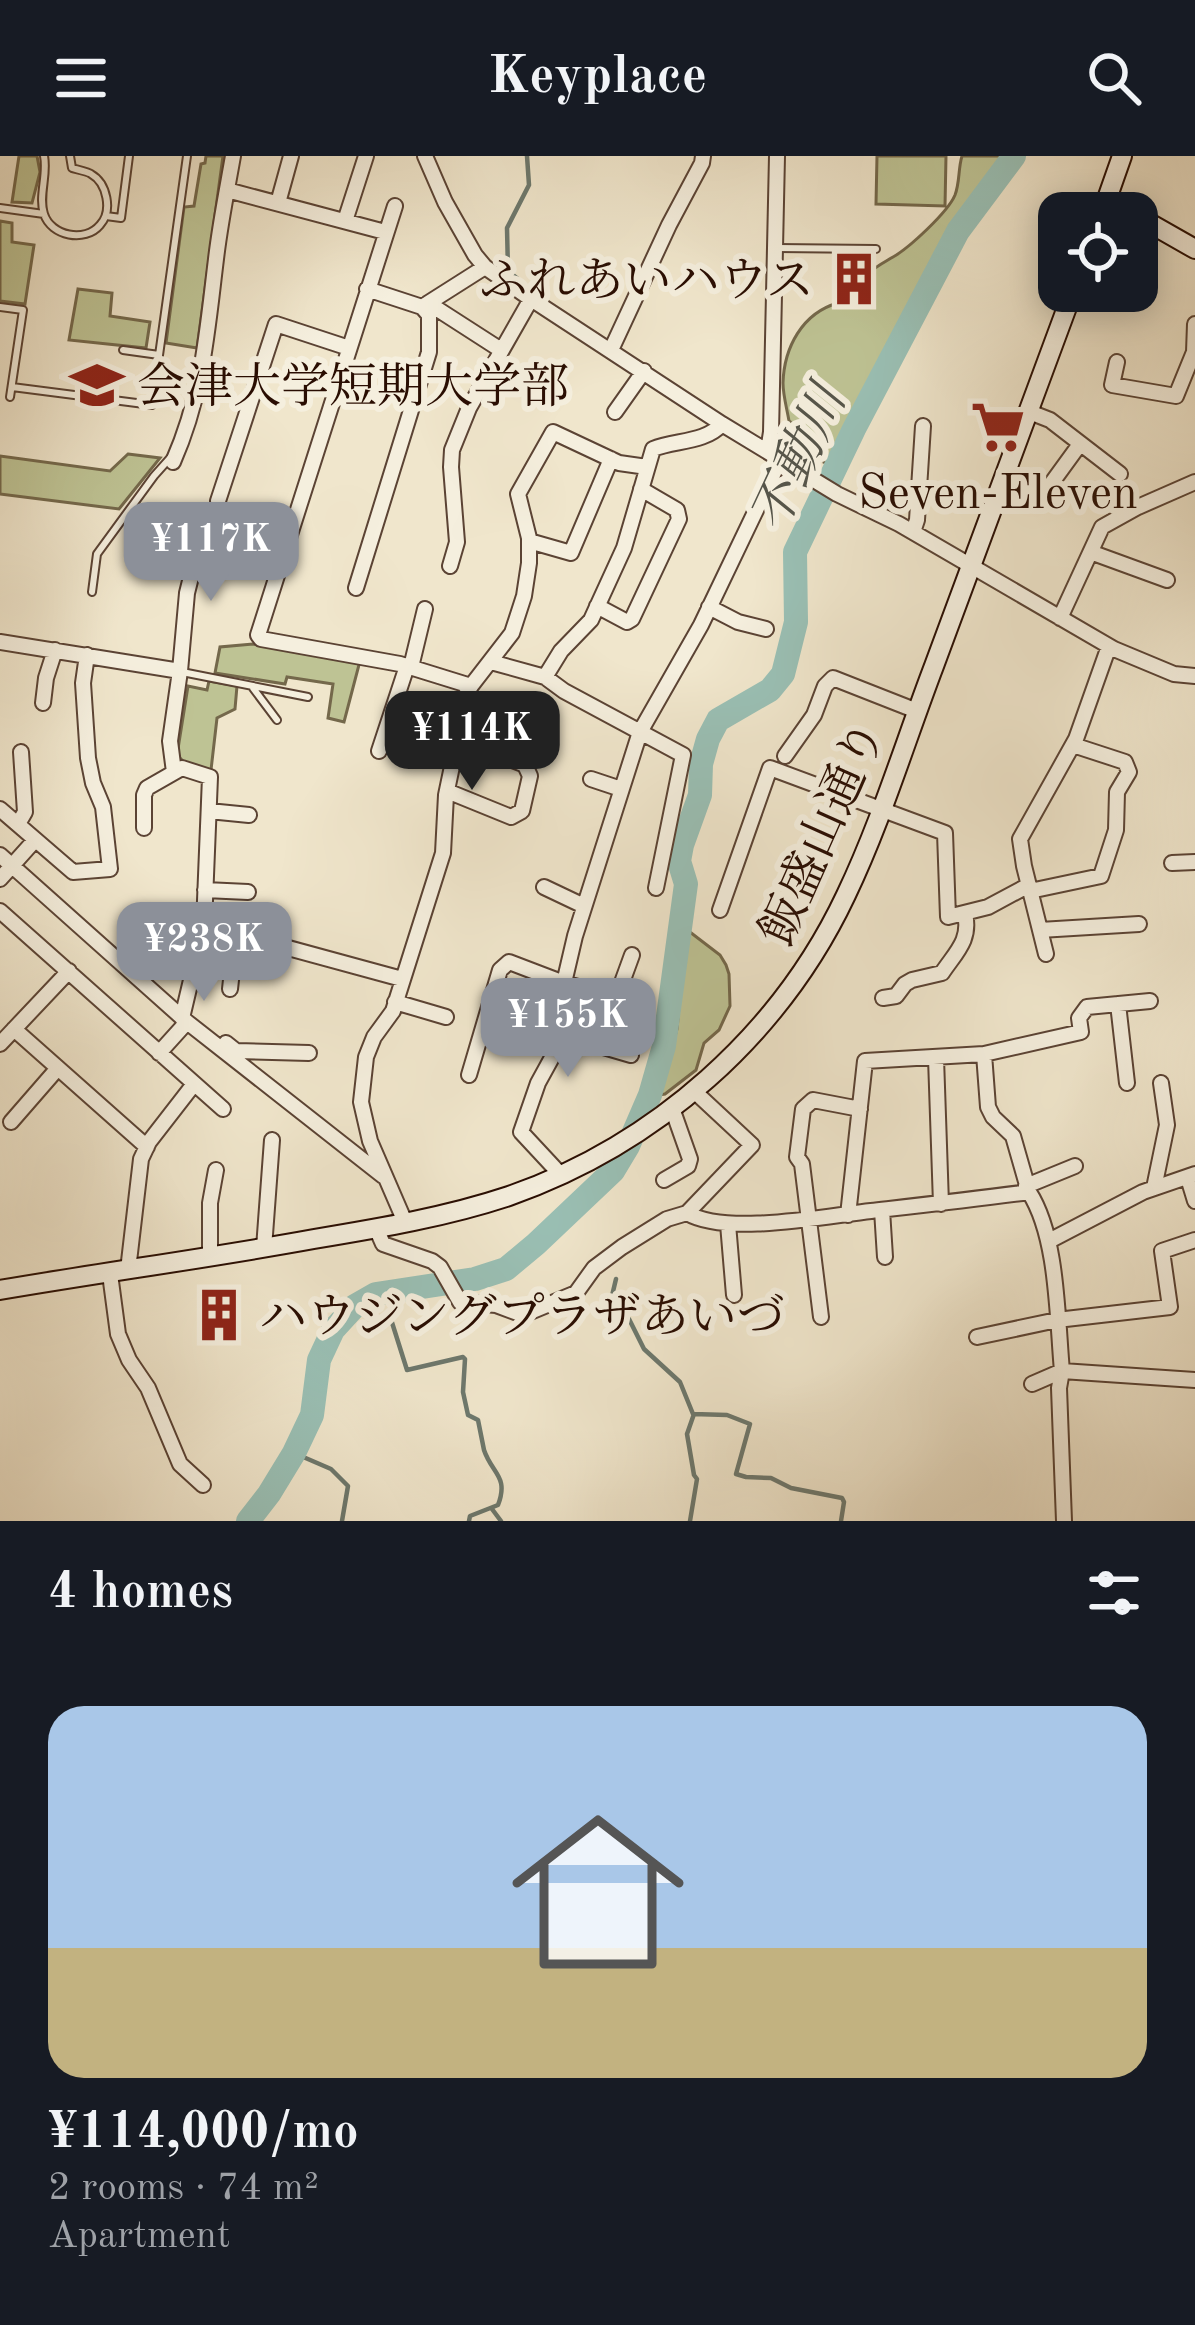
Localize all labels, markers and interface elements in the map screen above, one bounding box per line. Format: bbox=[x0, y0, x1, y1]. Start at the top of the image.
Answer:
icon: menu bbox=[48, 45, 114, 111]
icon: search bbox=[1081, 45, 1147, 111]
text: Keyplace bbox=[488, 51, 707, 105]
map controls bbox=[1038, 192, 1158, 312]
button: locate bbox=[1038, 192, 1158, 312]
building icon: ふれあいハウス bbox=[825, 250, 883, 308]
place label: ふれあいハウス bbox=[479, 258, 814, 307]
school or university icon: 会津大学短期大学部 bbox=[68, 356, 126, 414]
place label: 会津大学短期大学部 bbox=[137, 361, 569, 413]
water label: 不動川 bbox=[742, 374, 859, 540]
supermarket icon: Seven-Eleven bbox=[969, 398, 1027, 456]
place label: Seven-Eleven bbox=[858, 471, 1138, 519]
pin: ¥117K bbox=[127, 502, 295, 604]
text: ¥117K bbox=[151, 521, 271, 560]
pin: ¥114K bbox=[388, 691, 556, 793]
text: ¥114K bbox=[412, 710, 532, 749]
street label: 飯盛山通り bbox=[750, 713, 895, 953]
pin: ¥238K bbox=[120, 902, 288, 1004]
text: ¥238K bbox=[144, 921, 264, 960]
pin: ¥155K bbox=[484, 978, 652, 1080]
text: ¥155K bbox=[508, 997, 628, 1036]
building icon: ハウジングプラザあいづ bbox=[190, 1286, 248, 1344]
place label: ハウジングプラザあいづ bbox=[259, 1292, 785, 1343]
icon: filters bbox=[1081, 1560, 1147, 1626]
text: 4 homes bbox=[48, 1568, 233, 1619]
icon: home bbox=[490, 1784, 706, 2000]
text: ¥114,000/mo bbox=[48, 2108, 359, 2159]
text: 2 rooms · 74 m² bbox=[48, 2169, 319, 2208]
text: Apartment bbox=[48, 2217, 231, 2256]

